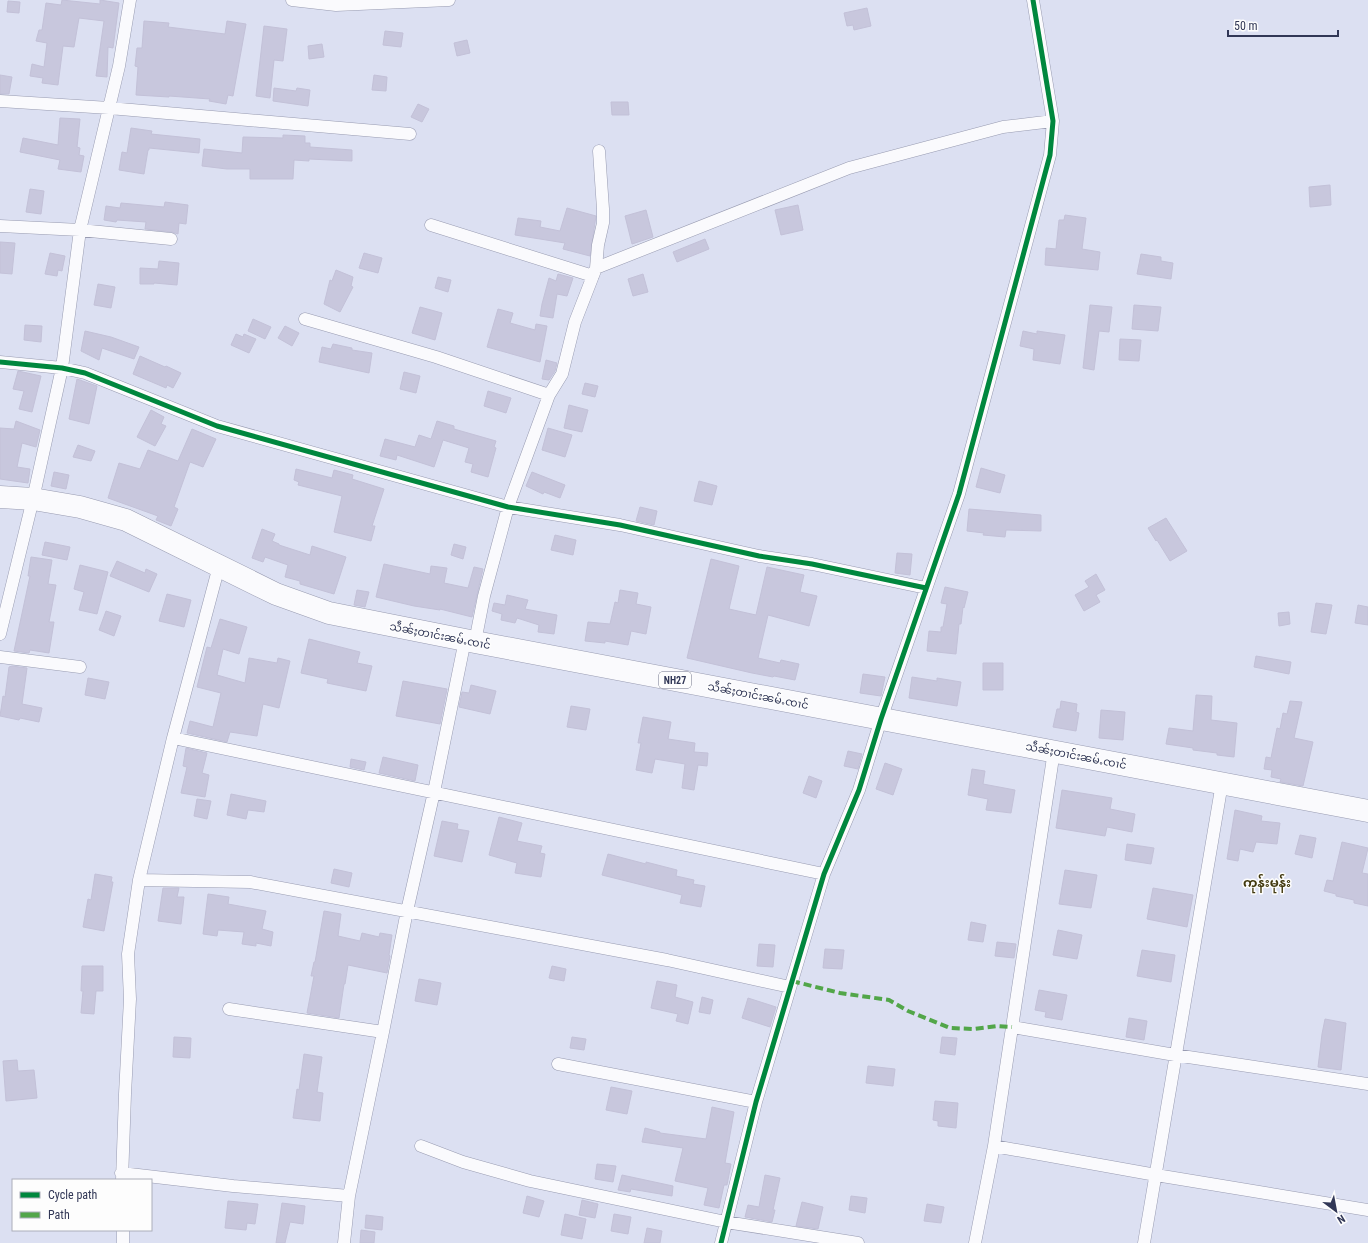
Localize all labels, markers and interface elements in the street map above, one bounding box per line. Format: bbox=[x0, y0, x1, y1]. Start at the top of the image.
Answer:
scale bar bbox=[1228, 12, 1338, 38]
text: 50 m bbox=[1234, 19, 1258, 33]
street label: သဵၼ်ႈတၢင်းၼမ်ႉၸၢင် bbox=[388, 619, 492, 652]
road number: NH27 bbox=[659, 672, 691, 688]
street label: သဵၼ်ႈတၢင်းၼမ်ႉၸၢင် bbox=[706, 679, 810, 712]
street label: သဵၼ်ႈတၢင်းၼမ်ႉၸၢင် bbox=[1024, 739, 1128, 772]
district label: ကုန်းမုန်း bbox=[1243, 873, 1291, 894]
legend bbox=[12, 1179, 152, 1231]
text: Cycle path bbox=[48, 1188, 98, 1202]
north arrow bbox=[1316, 1191, 1356, 1231]
text: Path bbox=[48, 1208, 70, 1222]
text: N bbox=[1335, 1212, 1347, 1226]

